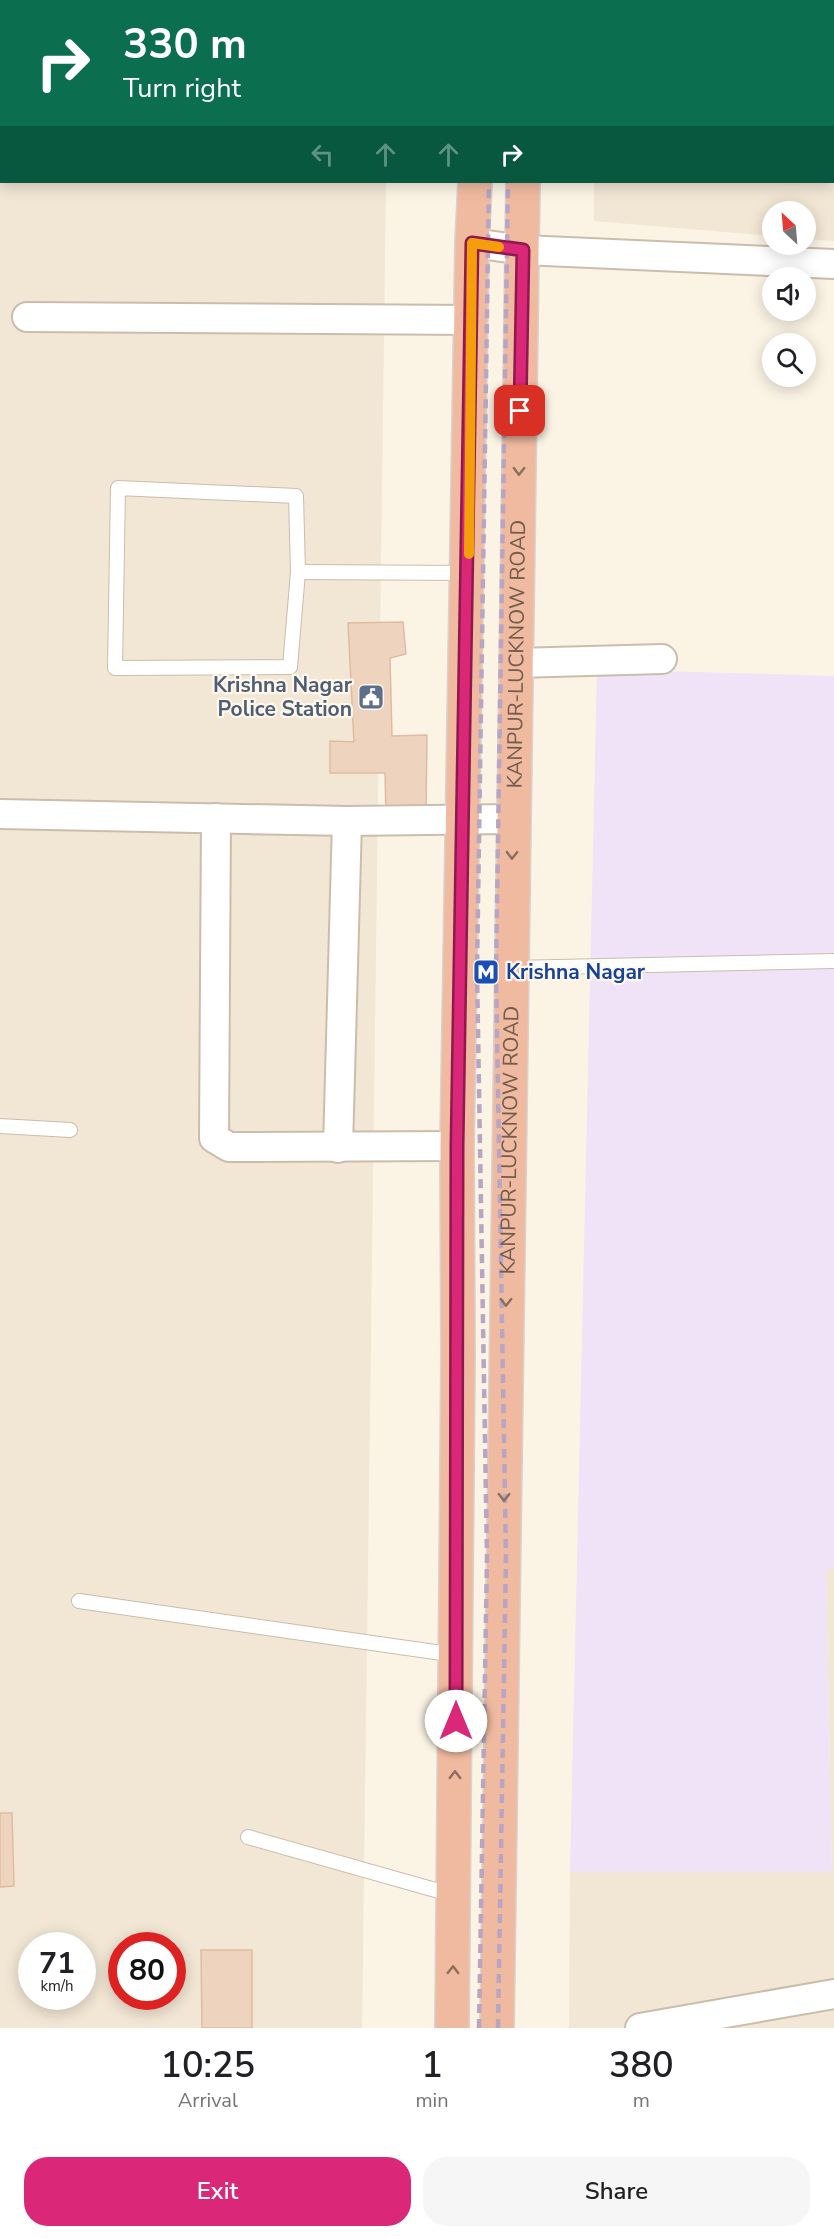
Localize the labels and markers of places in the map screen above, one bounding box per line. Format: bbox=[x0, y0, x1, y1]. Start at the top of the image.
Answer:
pin bbox=[494, 385, 545, 436]
place label: Krishna Nagar Police Station bbox=[213, 671, 353, 723]
public building icon: Krishna Nagar Police Station bbox=[356, 682, 386, 712]
metro station icon: Krishna Nagar bbox=[471, 957, 501, 987]
place label: Krishna Nagar bbox=[506, 958, 646, 986]

